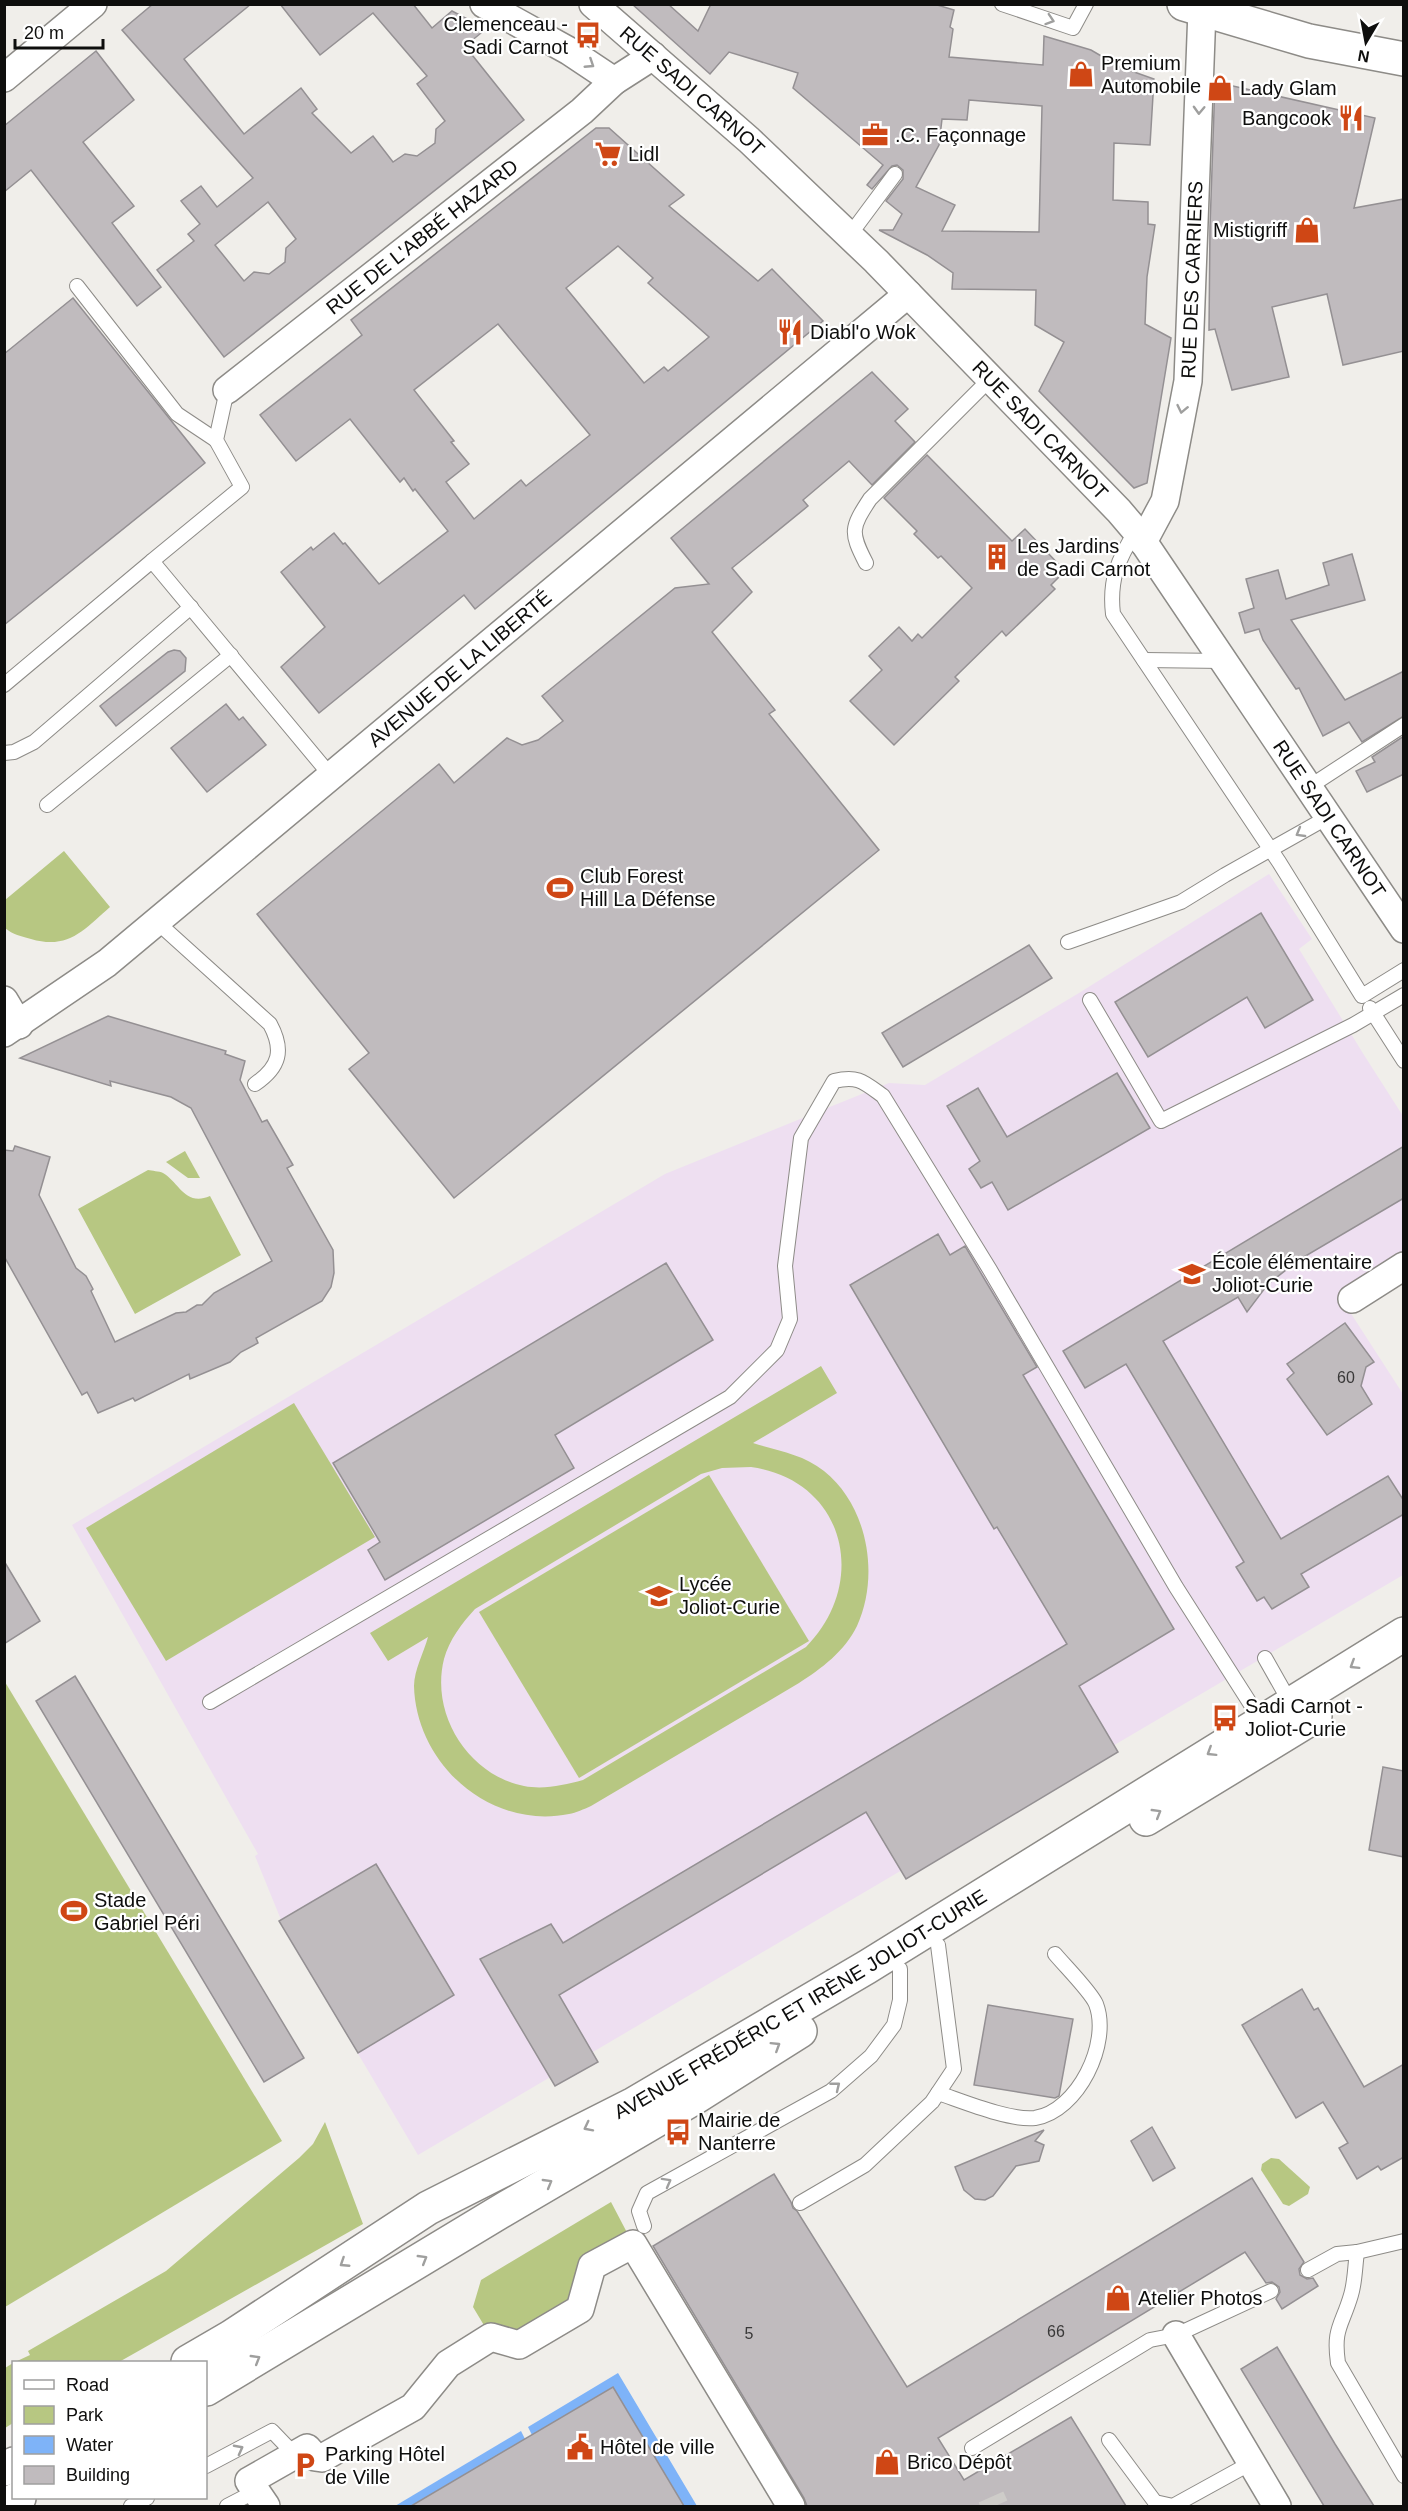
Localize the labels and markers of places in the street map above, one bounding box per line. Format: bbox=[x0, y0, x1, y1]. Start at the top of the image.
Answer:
place label: Clemenceau - Sadi Carnot bbox=[443, 13, 568, 58]
bus stop icon: Clemenceau - Sadi Carnot bbox=[573, 20, 603, 50]
place label: Premium Automobile bbox=[1101, 52, 1201, 97]
shop icon: Premium Automobile bbox=[1066, 59, 1096, 89]
shop icon: Lady Glam bbox=[1205, 73, 1235, 103]
place label: Lady Glam bbox=[1240, 77, 1337, 99]
restaurant icon: Bangcook bbox=[1336, 103, 1366, 133]
place label: Bangcook bbox=[1242, 107, 1332, 129]
office icon: .C. Façonnage bbox=[860, 120, 890, 150]
place label: .C. Façonnage bbox=[895, 124, 1026, 146]
supermarket icon: Lidl bbox=[593, 139, 623, 169]
place label: Lidl bbox=[628, 143, 659, 165]
shop icon: Mistigriff bbox=[1292, 215, 1322, 245]
place label: Mistigriff bbox=[1213, 219, 1287, 241]
restaurant icon: Diabl'o Wok bbox=[775, 317, 805, 347]
place label: Diabl'o Wok bbox=[810, 321, 917, 343]
place label: Les Jardins de Sadi Carnot bbox=[1017, 535, 1151, 580]
building icon: Les Jardins de Sadi Carnot bbox=[982, 542, 1012, 572]
place label: Club Forest Hill La Défense bbox=[580, 865, 716, 910]
sports icon: Club Forest Hill La Défense bbox=[545, 873, 575, 903]
place label: École élémentaire Joliot-Curie bbox=[1212, 1251, 1372, 1296]
school or university icon: École élémentaire Joliot-Curie bbox=[1177, 1259, 1207, 1289]
place label: Lycée Joliot-Curie bbox=[679, 1573, 780, 1618]
school or university icon: Lycée Joliot-Curie bbox=[644, 1581, 674, 1611]
place label: Sadi Carnot - Joliot-Curie bbox=[1245, 1695, 1363, 1740]
bus stop icon: Sadi Carnot - Joliot-Curie bbox=[1210, 1703, 1240, 1733]
place label: Stade Gabriel Péri bbox=[94, 1889, 200, 1934]
sports icon: Stade Gabriel Péri bbox=[59, 1896, 89, 1926]
place label: Mairie de Nanterre bbox=[698, 2109, 780, 2154]
bus stop icon: Mairie de Nanterre bbox=[663, 2117, 693, 2147]
shop icon: Atelier Photos bbox=[1103, 2283, 1133, 2313]
place label: Atelier Photos bbox=[1138, 2287, 1263, 2309]
public building icon: Hôtel de ville bbox=[565, 2432, 595, 2462]
place label: Hôtel de ville bbox=[600, 2436, 715, 2458]
place label: Parking Hôtel de Ville bbox=[325, 2443, 445, 2488]
shop icon: Brico Dépôt bbox=[872, 2447, 902, 2477]
parking icon: Parking Hôtel de Ville bbox=[290, 2450, 320, 2480]
place label: Brico Dépôt bbox=[907, 2451, 1012, 2473]

